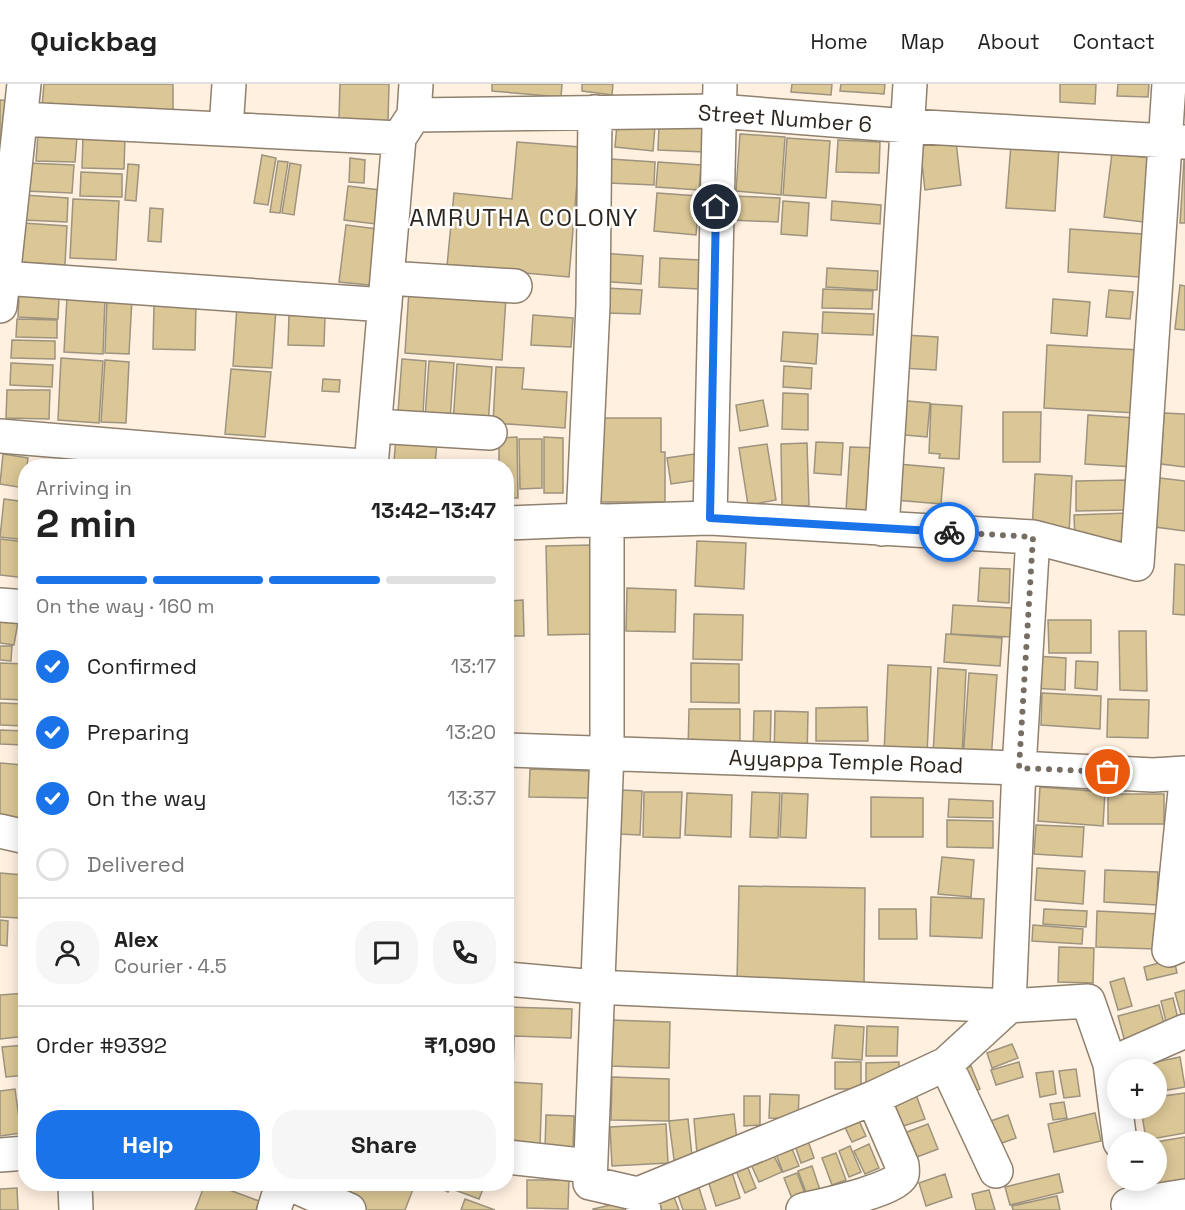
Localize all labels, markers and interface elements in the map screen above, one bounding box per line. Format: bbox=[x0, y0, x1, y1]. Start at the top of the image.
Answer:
text: Quickbag bbox=[30, 23, 157, 59]
text: Home bbox=[810, 28, 868, 55]
text: Map bbox=[901, 28, 945, 55]
text: About bbox=[978, 28, 1040, 55]
text: Contact bbox=[1073, 28, 1155, 55]
street label: Street Number 6 bbox=[697, 98, 873, 138]
pin bbox=[690, 181, 741, 232]
icon: home bbox=[699, 190, 732, 223]
district label: AMRUTHA COLONY bbox=[409, 202, 639, 233]
text: Arriving in bbox=[36, 475, 132, 501]
text: 13:42–13:47 bbox=[371, 496, 496, 524]
text: 2 min bbox=[36, 499, 137, 548]
courier bbox=[919, 502, 979, 562]
icon: bike bbox=[933, 516, 966, 549]
text: On the way · 160 m bbox=[36, 593, 214, 619]
icon: check bbox=[36, 650, 69, 683]
text: Confirmed bbox=[87, 652, 197, 680]
text: 13:17 bbox=[451, 653, 496, 679]
icon: check bbox=[36, 716, 69, 749]
text: Preparing bbox=[87, 718, 189, 746]
text: 13:20 bbox=[446, 719, 496, 745]
street label: Ayyappa Temple Road bbox=[728, 743, 964, 779]
pin bbox=[1082, 746, 1133, 797]
icon: bag bbox=[1091, 755, 1124, 788]
icon: check bbox=[36, 782, 69, 815]
text: On the way bbox=[87, 784, 206, 812]
text: 13:37 bbox=[447, 785, 496, 811]
text: Delivered bbox=[87, 850, 185, 878]
button: person bbox=[36, 921, 99, 984]
button: chat bbox=[355, 921, 418, 984]
button: phone bbox=[433, 921, 496, 984]
text: Alex bbox=[114, 925, 159, 953]
text: Courier · 4.5 bbox=[114, 953, 227, 979]
text: Order #9392 bbox=[36, 1031, 167, 1059]
text: ₹1,090 bbox=[424, 1031, 496, 1059]
map controls bbox=[1107, 1059, 1167, 1191]
button: + bbox=[1107, 1059, 1167, 1119]
button: Help bbox=[36, 1110, 260, 1179]
button: Share bbox=[272, 1110, 496, 1179]
button: − bbox=[1107, 1131, 1167, 1191]

